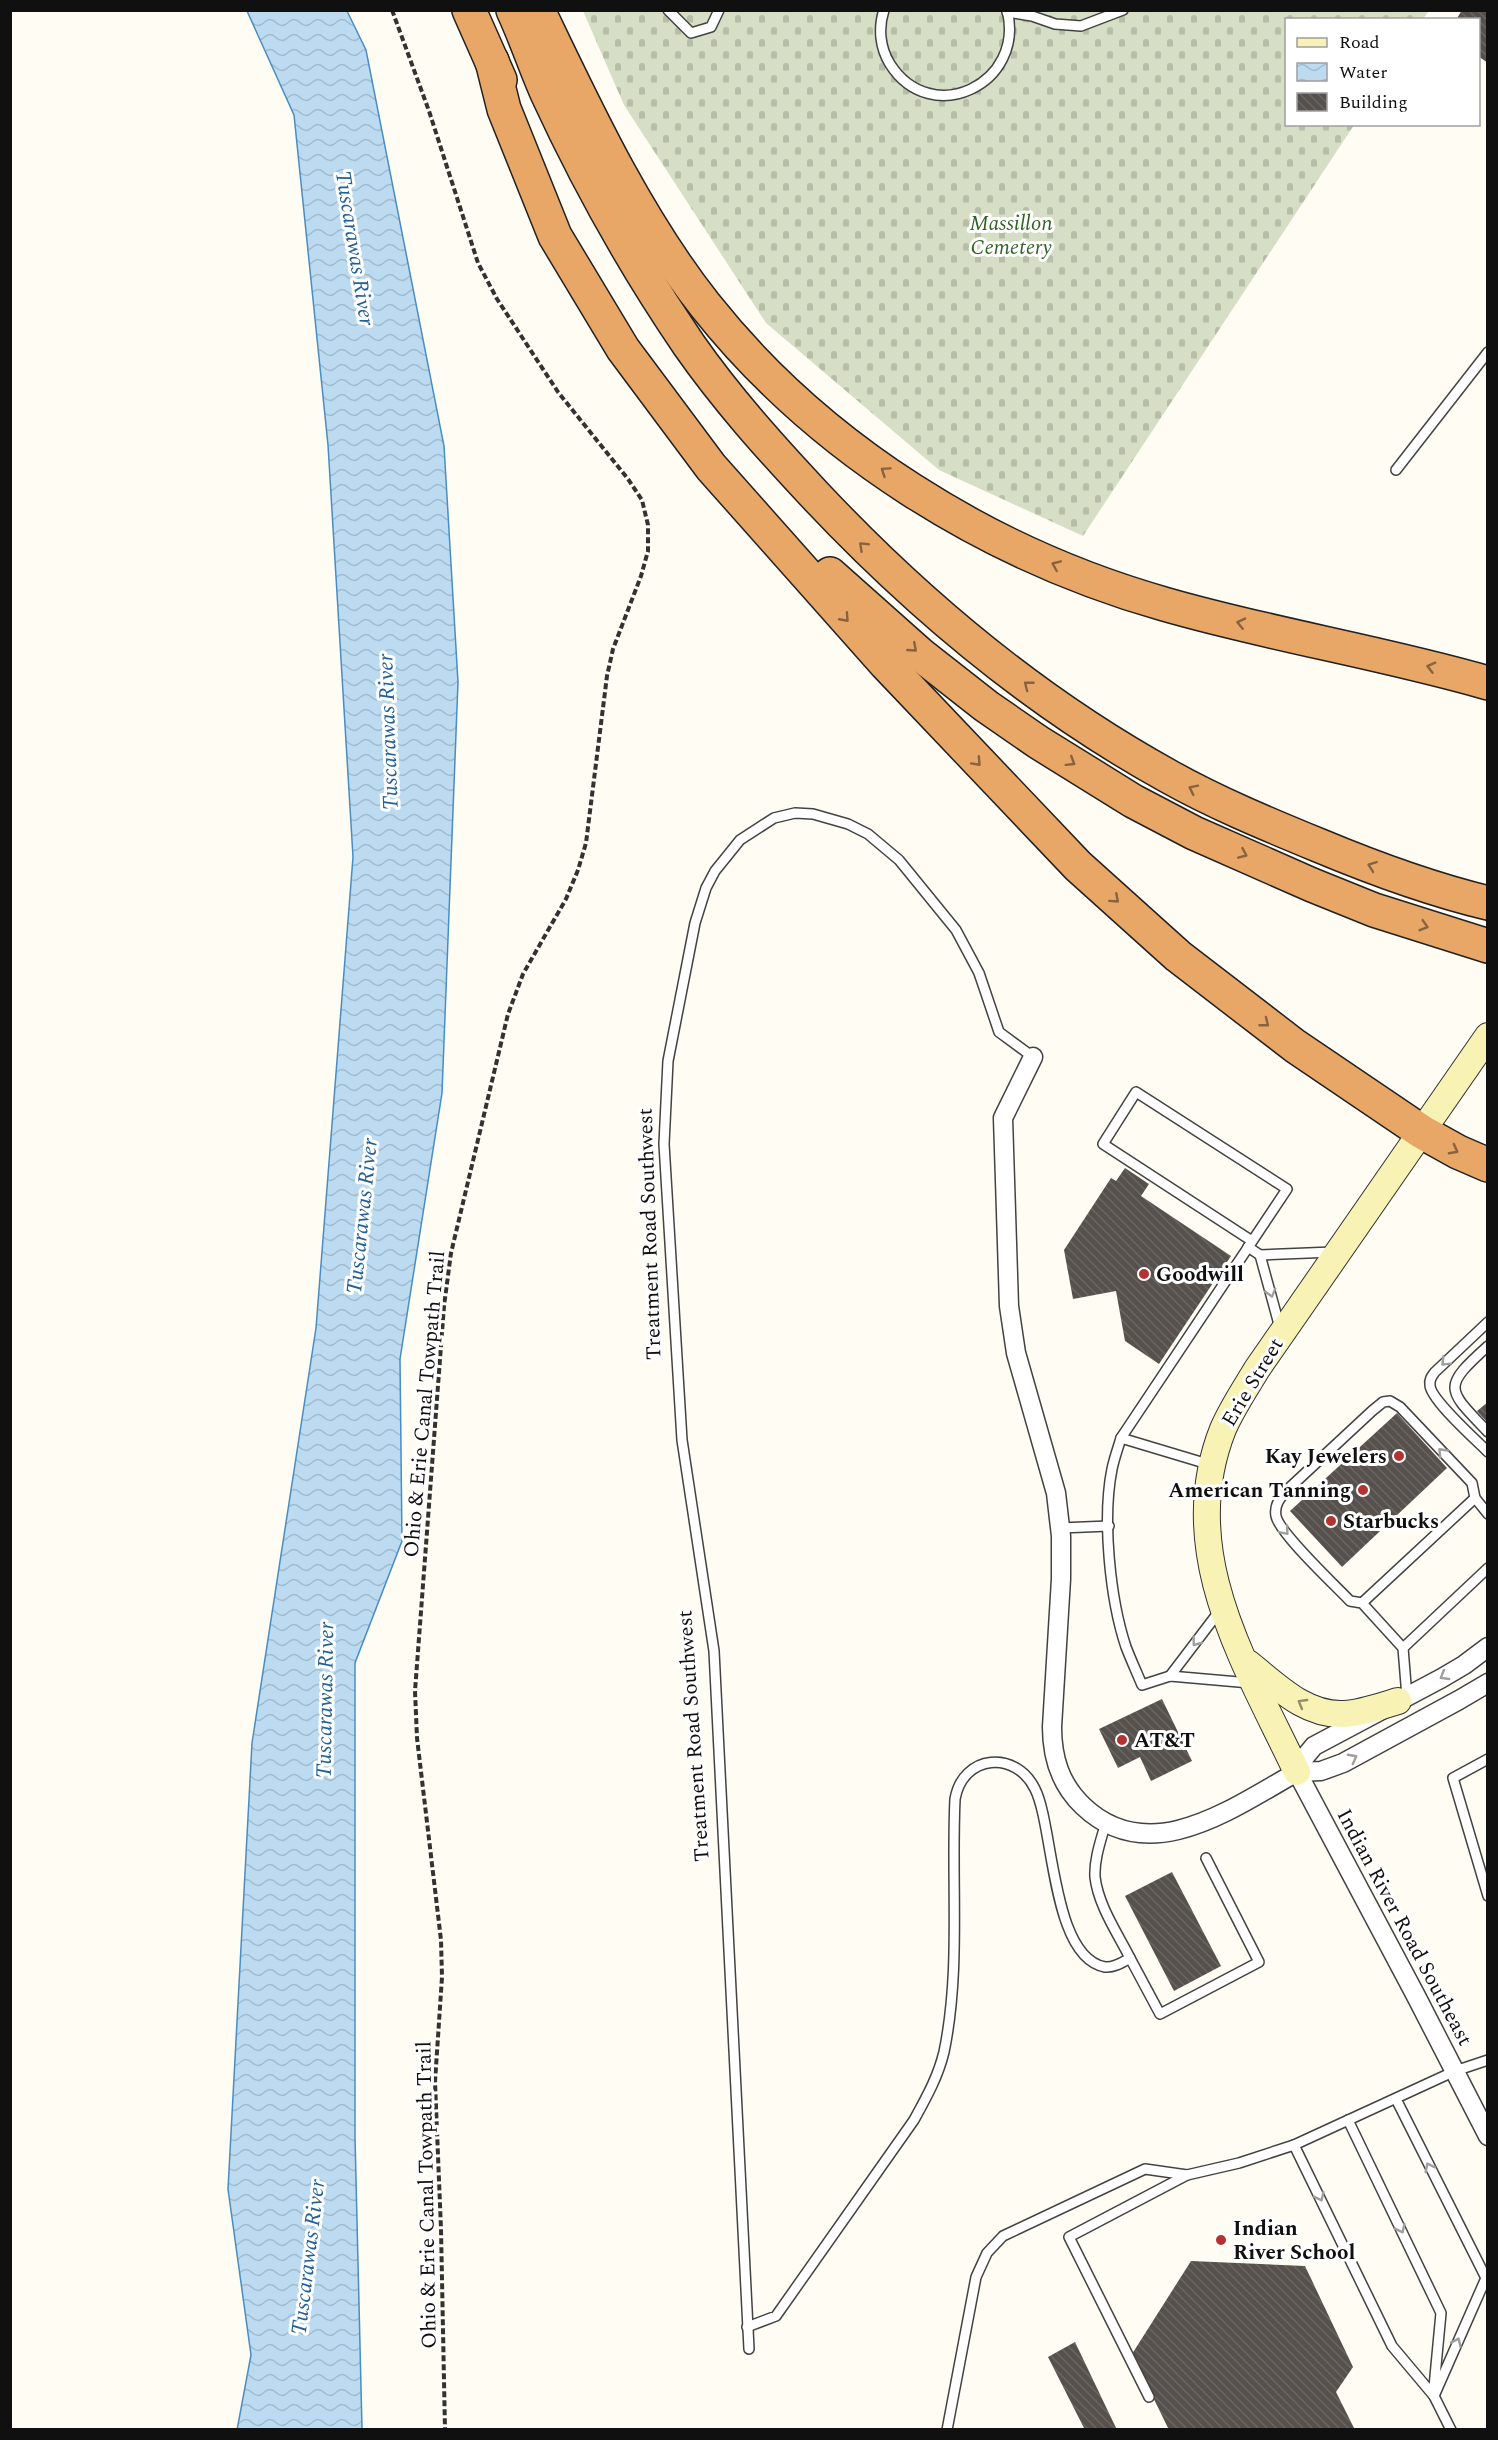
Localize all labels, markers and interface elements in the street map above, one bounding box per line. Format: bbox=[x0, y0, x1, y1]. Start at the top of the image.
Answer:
legend bbox=[1285, 18, 1480, 126]
text: Road bbox=[1339, 29, 1380, 56]
text: Water bbox=[1339, 59, 1387, 86]
text: Building bbox=[1339, 89, 1408, 116]
water label: Tuscarawas River bbox=[326, 168, 383, 329]
park label: Massillon Cemetery bbox=[969, 208, 1053, 264]
one-way arrow bbox=[881, 467, 892, 478]
one-way arrow bbox=[859, 542, 869, 553]
one-way arrow bbox=[1051, 560, 1062, 572]
one-way arrow bbox=[838, 612, 849, 622]
one-way arrow bbox=[1237, 617, 1247, 630]
one-way arrow bbox=[906, 641, 917, 652]
water label: Tuscarawas River bbox=[369, 653, 408, 811]
one-way arrow bbox=[1426, 662, 1437, 674]
one-way arrow bbox=[1023, 682, 1034, 693]
one-way arrow bbox=[969, 754, 980, 765]
one-way arrow bbox=[1065, 755, 1075, 767]
one-way arrow bbox=[1188, 784, 1199, 796]
one-way arrow bbox=[1236, 847, 1247, 859]
one-way arrow bbox=[1367, 860, 1378, 873]
one-way arrow bbox=[1108, 892, 1118, 903]
one-way arrow bbox=[1418, 918, 1429, 931]
one-way arrow bbox=[1259, 1016, 1270, 1027]
street label: Treatment Road Southwest bbox=[630, 1107, 670, 1361]
water label: Tuscarawas River bbox=[338, 1136, 387, 1296]
one-way arrow bbox=[1448, 1143, 1458, 1154]
street label: Ohio & Erie Canal Towpath Trail bbox=[396, 1249, 454, 1559]
place label: Goodwill bbox=[1156, 1259, 1244, 1291]
marker: Goodwill bbox=[1137, 1267, 1151, 1281]
one-way arrow bbox=[1263, 1288, 1276, 1298]
street label: Erie Street bbox=[1214, 1332, 1292, 1433]
one-way arrow bbox=[1441, 1355, 1451, 1366]
place label: Kay Jewelers bbox=[1265, 1441, 1387, 1473]
one-way arrow bbox=[1438, 1448, 1449, 1459]
marker: Kay Jewelers bbox=[1392, 1449, 1406, 1463]
place label: American Tanning bbox=[1168, 1475, 1351, 1507]
marker: American Tanning bbox=[1356, 1483, 1370, 1497]
place label: Starbucks bbox=[1343, 1506, 1439, 1538]
marker: Starbucks bbox=[1324, 1514, 1338, 1528]
one-way arrow bbox=[1278, 1524, 1289, 1535]
street label: Treatment Road Southwest bbox=[669, 1609, 719, 1863]
water label: Tuscarawas River bbox=[308, 1621, 343, 1779]
one-way arrow bbox=[1192, 1635, 1203, 1646]
one-way arrow bbox=[1440, 1669, 1451, 1681]
one-way arrow bbox=[1297, 1699, 1308, 1710]
place label: AT&T bbox=[1134, 1725, 1195, 1757]
marker: AT&T bbox=[1115, 1733, 1129, 1747]
one-way arrow bbox=[1347, 1754, 1357, 1765]
street label: Indian River Road Southeast bbox=[1328, 1803, 1480, 2052]
street label: Ohio & Erie Canal Towpath Trail bbox=[408, 2041, 446, 2349]
one-way arrow bbox=[1425, 2162, 1437, 2173]
water label: Tuscarawas River bbox=[283, 2177, 334, 2337]
one-way arrow bbox=[1313, 2191, 1324, 2202]
place label: Indian River School bbox=[1233, 2213, 1356, 2269]
one-way arrow bbox=[1394, 2223, 1406, 2234]
marker: Indian River School bbox=[1214, 2233, 1228, 2247]
one-way arrow bbox=[1450, 2338, 1462, 2349]

